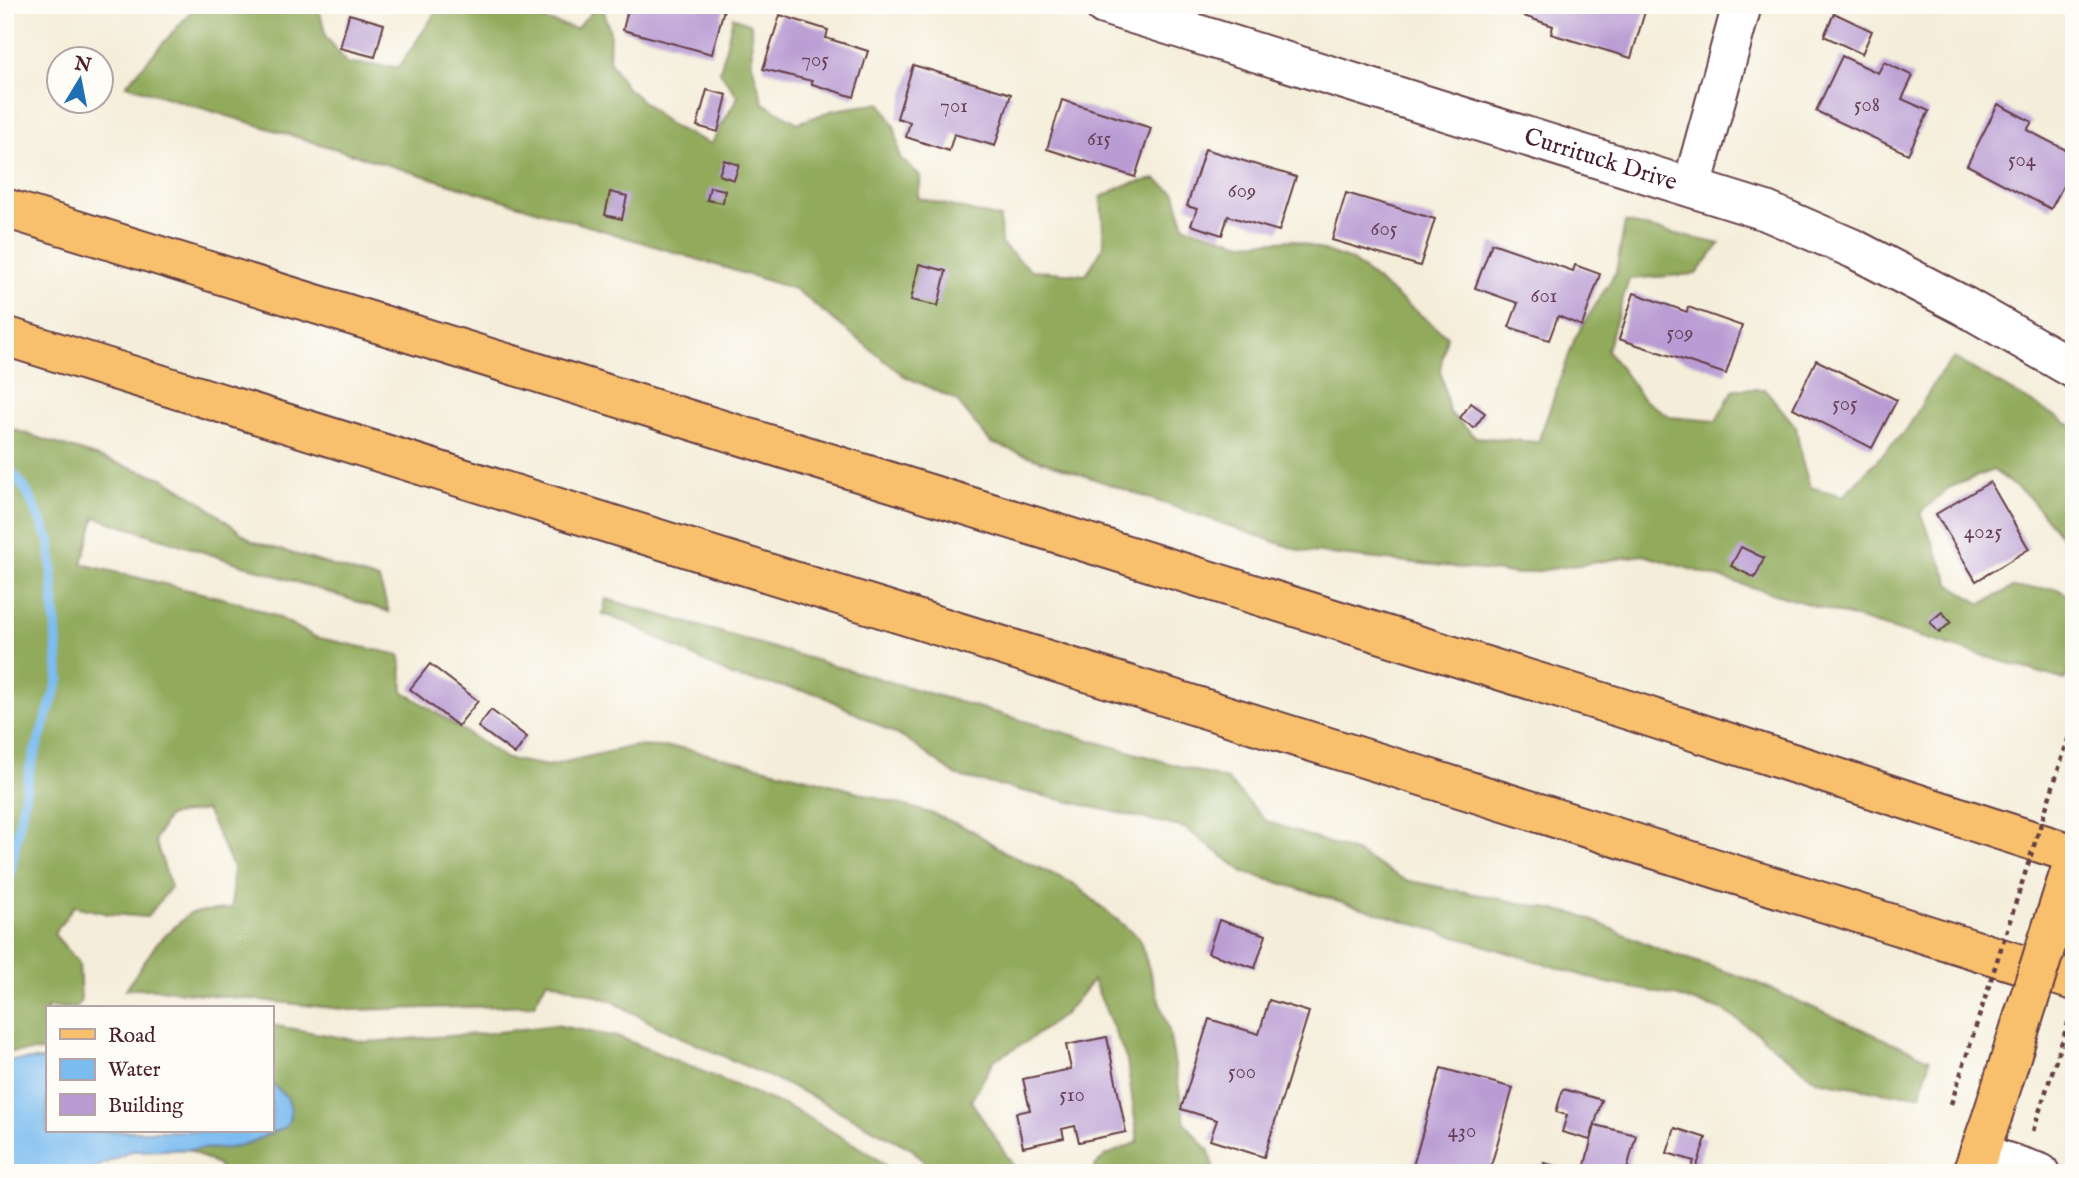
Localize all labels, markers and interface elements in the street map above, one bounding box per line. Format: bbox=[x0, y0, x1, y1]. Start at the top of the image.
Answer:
north arrow bbox=[46, 46, 116, 116]
house number: 705 bbox=[801, 47, 829, 74]
text: N bbox=[71, 52, 93, 79]
house number: 508 bbox=[1854, 92, 1880, 119]
house number: 701 bbox=[940, 93, 968, 120]
street label: Currituck Drive bbox=[1520, 121, 1681, 198]
house number: 615 bbox=[1087, 126, 1111, 153]
house number: 504 bbox=[2008, 147, 2037, 174]
house number: 609 bbox=[1228, 178, 1256, 205]
house number: 605 bbox=[1371, 216, 1398, 243]
house number: 601 bbox=[1531, 283, 1557, 310]
house number: 509 bbox=[1666, 320, 1694, 347]
house number: 505 bbox=[1832, 391, 1858, 418]
house number: 4025 bbox=[1964, 519, 2002, 546]
legend bbox=[46, 1006, 273, 1132]
text: Road bbox=[108, 1023, 156, 1050]
text: Water bbox=[108, 1057, 161, 1084]
house number: 500 bbox=[1228, 1059, 1256, 1086]
house number: 510 bbox=[1059, 1082, 1085, 1109]
text: Building bbox=[108, 1093, 184, 1120]
house number: 430 bbox=[1448, 1118, 1476, 1145]

